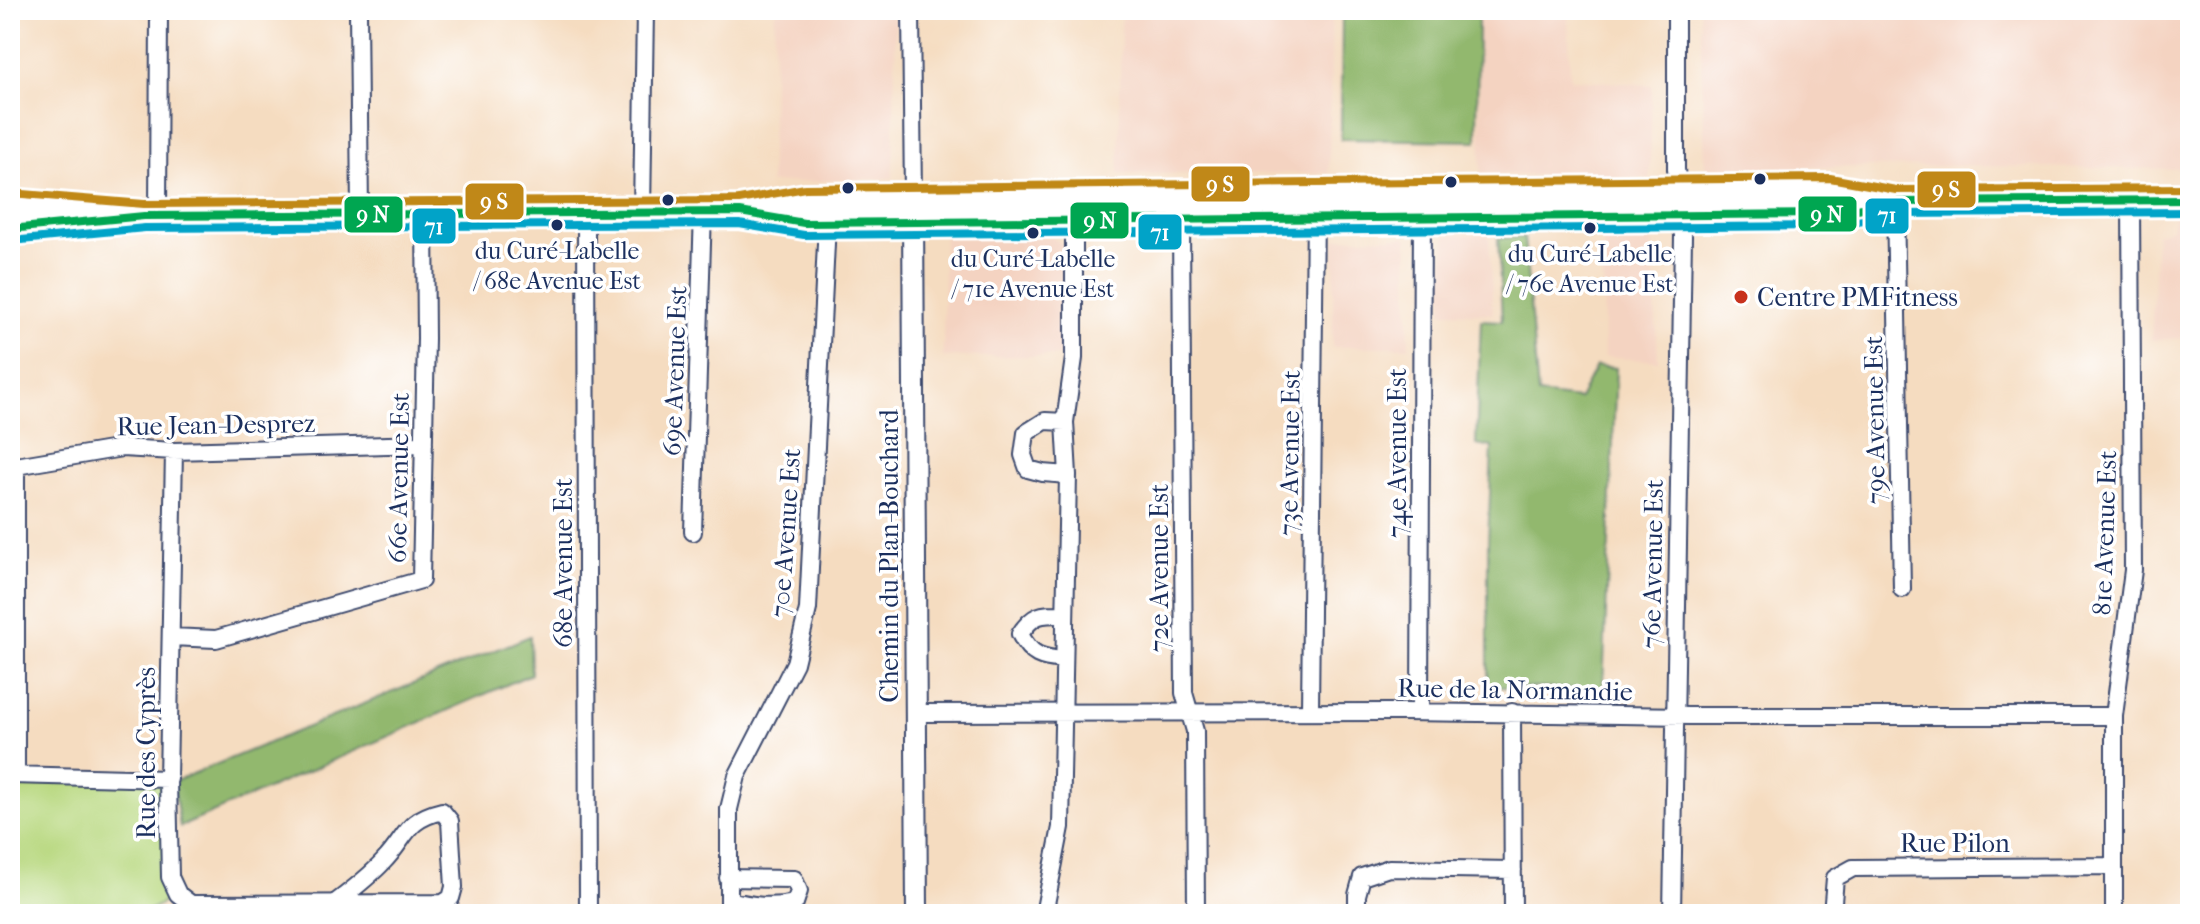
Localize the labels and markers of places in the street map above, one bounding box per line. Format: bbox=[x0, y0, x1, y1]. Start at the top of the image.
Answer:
unlabelled marker bbox=[1752, 171, 1768, 187]
unlabelled marker bbox=[1443, 174, 1459, 190]
unlabelled marker bbox=[840, 180, 856, 196]
unlabelled marker bbox=[660, 192, 676, 208]
marker: du Curé-Labelle / 68e Avenue Est bbox=[549, 217, 565, 233]
marker: du Curé-Labelle / 76e Avenue Est bbox=[1582, 220, 1598, 236]
marker: du Curé-Labelle / 71e Avenue Est bbox=[1025, 225, 1041, 241]
place label: du Curé-Labelle / 68e Avenue Est bbox=[472, 237, 641, 295]
place label: du Curé-Labelle / 76e Avenue Est bbox=[1505, 240, 1674, 298]
place label: du Curé-Labelle / 71e Avenue Est bbox=[951, 245, 1115, 303]
place label: Centre PMFitness bbox=[1757, 282, 1958, 313]
marker: Centre PMFitness bbox=[1732, 288, 1750, 306]

